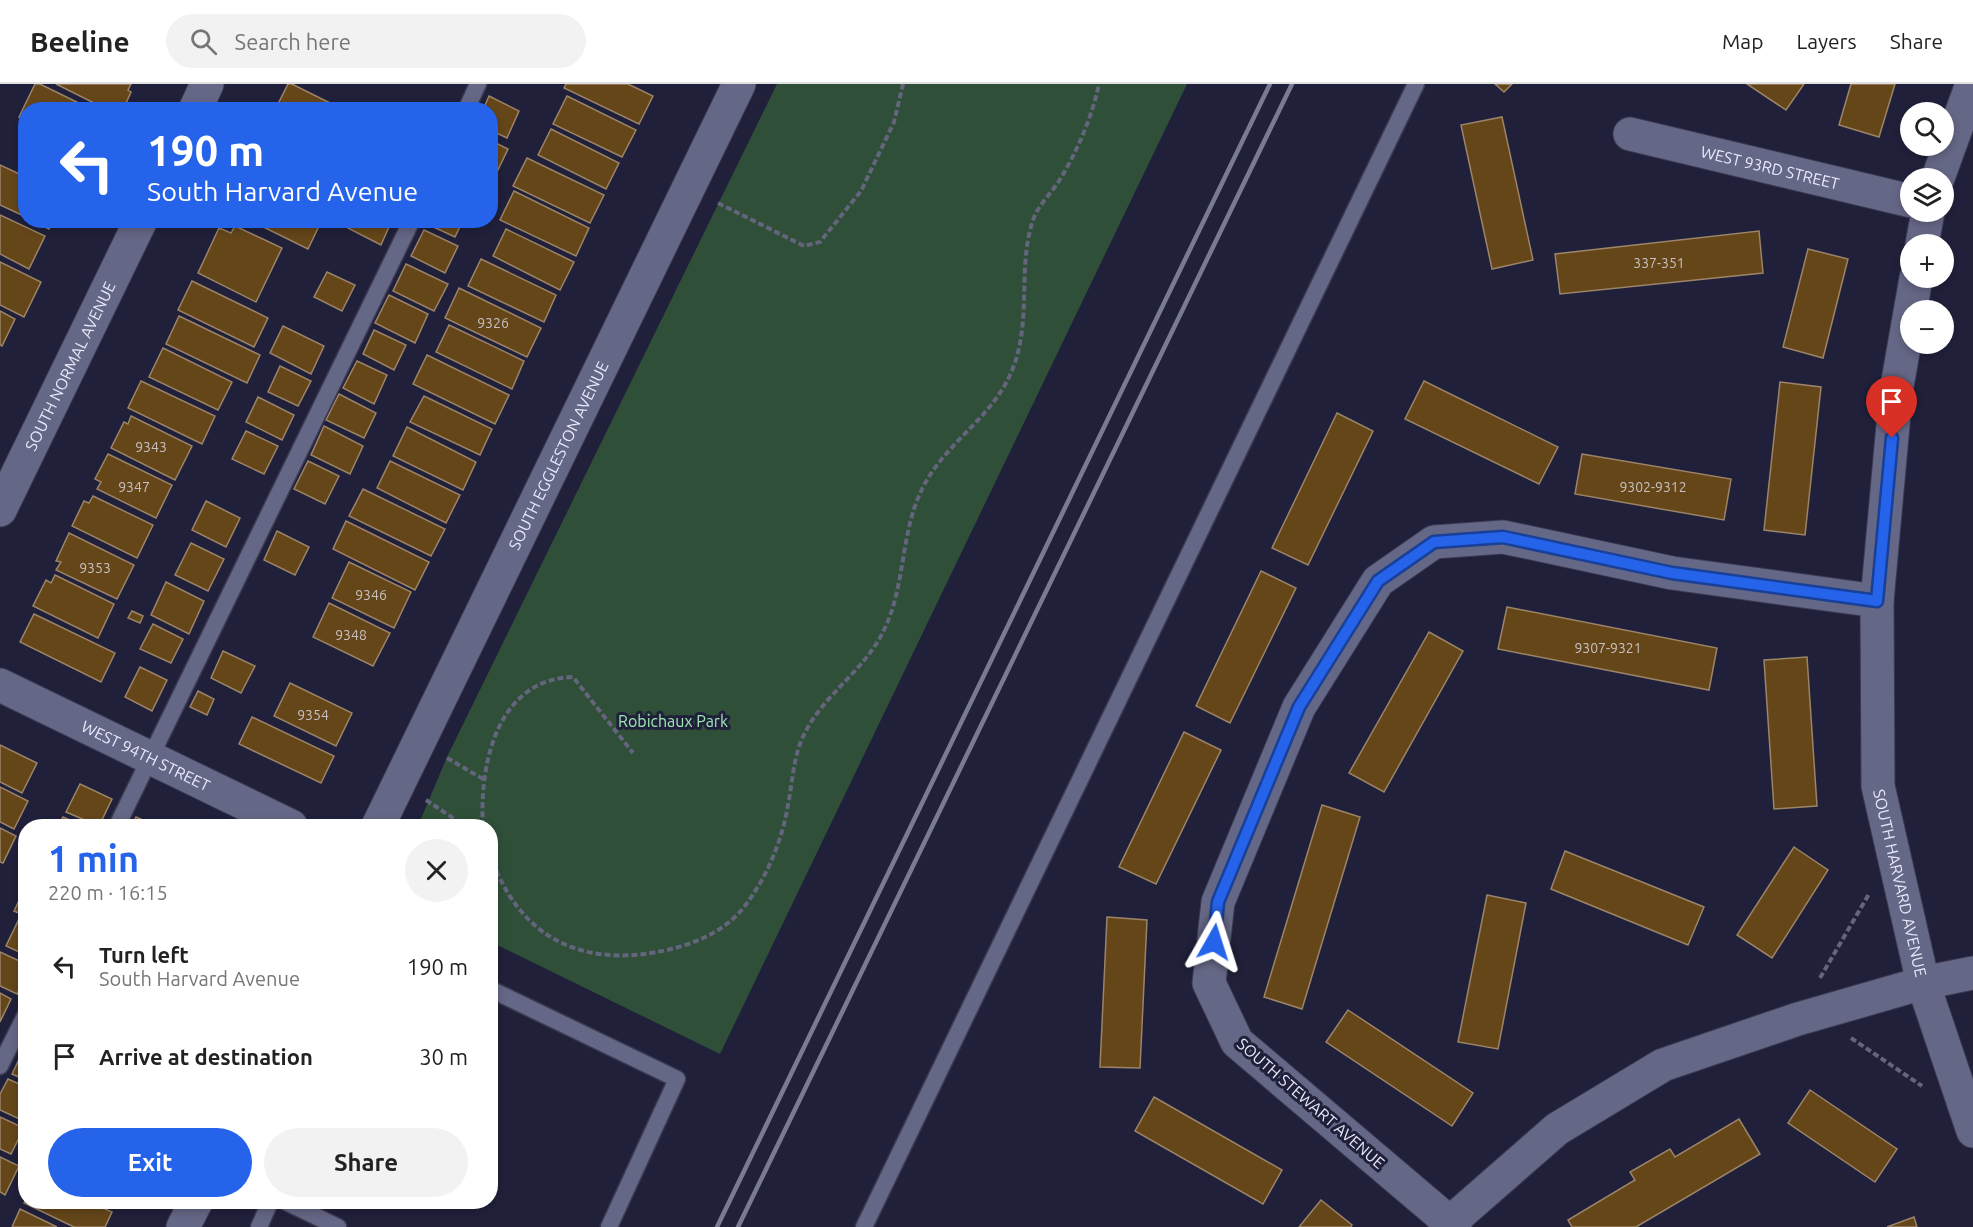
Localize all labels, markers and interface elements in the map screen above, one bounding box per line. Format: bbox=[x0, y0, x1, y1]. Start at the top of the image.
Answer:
search box bbox=[166, 14, 586, 68]
icon: search bbox=[187, 25, 220, 58]
text: Beeline bbox=[30, 26, 130, 57]
text: Search here bbox=[235, 29, 351, 54]
text: Map bbox=[1722, 29, 1763, 53]
text: Layers bbox=[1796, 29, 1857, 53]
text: Share bbox=[1890, 29, 1943, 53]
map controls bbox=[1900, 102, 1954, 354]
button: search bbox=[1900, 102, 1954, 156]
icon: left bbox=[48, 126, 126, 204]
text: 190 m bbox=[147, 127, 264, 174]
street label: WEST 93RD STREET bbox=[1699, 142, 1841, 193]
button: layers bbox=[1900, 168, 1954, 222]
text: South Harvard Avenue bbox=[147, 176, 418, 206]
button: + bbox=[1900, 234, 1954, 288]
house number: 337-351 bbox=[1633, 255, 1685, 271]
street label: SOUTH NORMAL AVENUE bbox=[21, 279, 119, 453]
button: − bbox=[1900, 300, 1954, 354]
house number: 9326 bbox=[477, 315, 509, 331]
street label: SOUTH EGGLESTON AVENUE bbox=[505, 358, 612, 553]
pin bbox=[1866, 376, 1917, 438]
icon: arrive bbox=[1875, 385, 1908, 418]
house number: 9343 bbox=[135, 439, 167, 455]
house number: 9347 bbox=[118, 479, 150, 495]
house number: 9302-9312 bbox=[1619, 479, 1687, 495]
house number: 9353 bbox=[79, 560, 111, 576]
house number: 9346 bbox=[355, 587, 387, 603]
house number: 9348 bbox=[335, 627, 367, 643]
house number: 9307-9321 bbox=[1574, 640, 1642, 656]
house number: 9354 bbox=[297, 707, 329, 723]
park label: Robichaux Park bbox=[618, 712, 728, 730]
street label: WEST 94TH STREET bbox=[79, 717, 213, 794]
street label: SOUTH HARVARD AVENUE bbox=[1870, 787, 1930, 978]
text: 1 min bbox=[48, 838, 139, 879]
button: close bbox=[405, 839, 468, 902]
text: 220 m · 16:15 bbox=[48, 881, 168, 904]
position arrow bbox=[1182, 910, 1246, 974]
text: Turn left bbox=[99, 942, 189, 967]
icon: left bbox=[48, 950, 81, 983]
text: 190 m bbox=[407, 954, 468, 979]
text: South Harvard Avenue bbox=[99, 967, 300, 990]
street label: SOUTH STEWART AVENUE bbox=[1234, 1034, 1388, 1172]
icon: arrive bbox=[48, 1040, 81, 1073]
text: Arrive at destination bbox=[99, 1044, 313, 1069]
text: 30 m bbox=[419, 1044, 468, 1069]
button: Exit bbox=[48, 1128, 252, 1197]
button: Share bbox=[264, 1128, 468, 1197]

